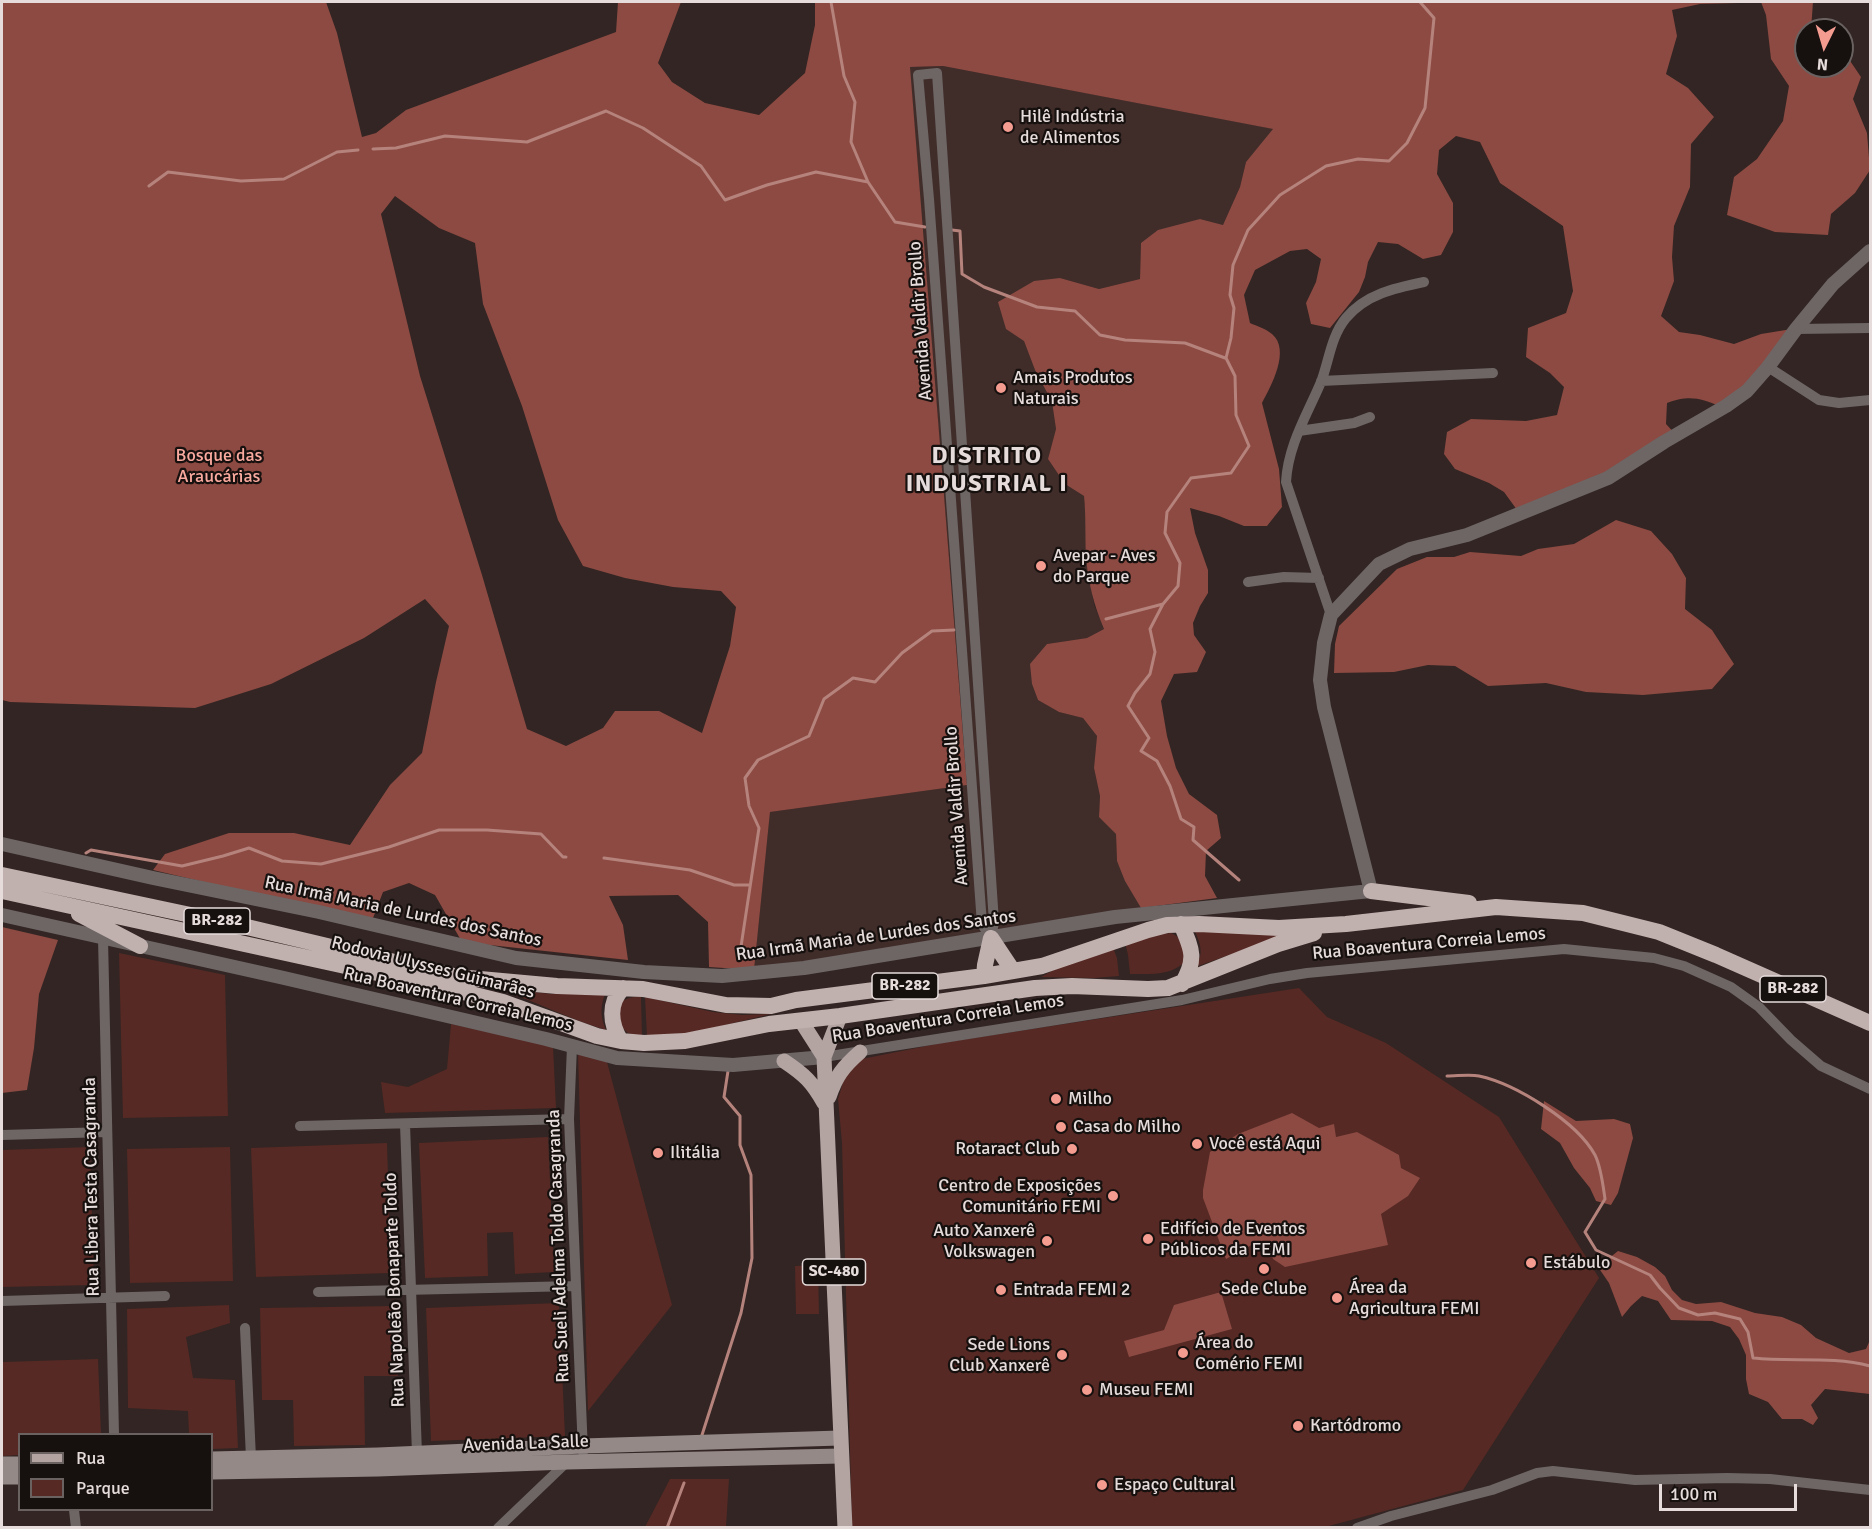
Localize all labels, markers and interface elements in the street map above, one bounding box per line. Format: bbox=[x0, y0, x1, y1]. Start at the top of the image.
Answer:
north arrow bbox=[1794, 18, 1854, 78]
text: N bbox=[1816, 53, 1829, 74]
place label: Hilê Indústria de Alimentos bbox=[1020, 106, 1125, 148]
marker: Hilê Indústria de Alimentos bbox=[1001, 120, 1015, 134]
street label: Avenida Valdir Brollo bbox=[905, 241, 937, 401]
place label: Amais Produtos Naturais bbox=[1013, 367, 1133, 410]
marker: Amais Produtos Naturais bbox=[994, 381, 1008, 395]
district label: DISTRITO INDUSTRIAL I bbox=[906, 443, 1068, 499]
park label: Bosque das Araucárias bbox=[176, 445, 262, 488]
place label: Avepar - Aves do Parque bbox=[1053, 545, 1156, 588]
marker: Avepar - Aves do Parque bbox=[1034, 559, 1048, 573]
street label: Avenida Valdir Brollo bbox=[941, 726, 973, 886]
street label: Rua Irmã Maria de Lurdes dos Santos bbox=[263, 872, 543, 952]
street label: Rua Irmã Maria de Lurdes dos Santos bbox=[735, 906, 1017, 966]
road number: BR-282 bbox=[184, 908, 250, 934]
street label: Rua Boaventura Correia Lemos bbox=[1311, 923, 1547, 965]
street label: Rodovia Ulysses Guimarães bbox=[329, 932, 537, 1004]
street label: Rua Boaventura Correia Lemos bbox=[341, 963, 575, 1037]
road number: BR-282 bbox=[872, 973, 938, 999]
road number: BR-282 bbox=[1760, 976, 1826, 1002]
street label: Rua Boaventura Correia Lemos bbox=[831, 990, 1065, 1048]
street label: Rua Libera Testa Casagranda bbox=[79, 1077, 105, 1297]
place label: Milho bbox=[1068, 1088, 1112, 1110]
marker: Milho bbox=[1049, 1092, 1063, 1106]
street label: Rua Sueli Adelma Toldo Casagranda bbox=[543, 1109, 575, 1383]
place label: Casa do Milho bbox=[1073, 1116, 1181, 1138]
marker: Casa do Milho bbox=[1054, 1120, 1068, 1134]
place label: Você está Aqui bbox=[1209, 1133, 1320, 1155]
marker: Você está Aqui bbox=[1190, 1137, 1204, 1151]
place label: Rotaract Club bbox=[955, 1138, 1060, 1160]
place label: Ilitália bbox=[670, 1142, 720, 1164]
marker: Rotaract Club bbox=[1065, 1142, 1079, 1156]
marker: Ilitália bbox=[651, 1146, 665, 1160]
street label: Rua Napoleão Bonaparte Toldo bbox=[380, 1172, 410, 1408]
place label: Centro de Exposições Comunitário FEMI bbox=[938, 1175, 1101, 1218]
marker: Centro de Exposições Comunitário FEMI bbox=[1106, 1189, 1120, 1203]
place label: Edifício de Eventos Públicos da FEMI bbox=[1160, 1218, 1305, 1260]
place label: Auto Xanxerê Volkswagen bbox=[933, 1220, 1035, 1262]
marker: Edifício de Eventos Públicos da FEMI bbox=[1141, 1232, 1155, 1246]
marker: Auto Xanxerê Volkswagen bbox=[1040, 1234, 1054, 1248]
place label: Estábulo bbox=[1543, 1252, 1610, 1274]
marker: Estábulo bbox=[1524, 1256, 1538, 1270]
road number: SC-480 bbox=[802, 1259, 866, 1285]
marker: Sede Clube bbox=[1257, 1262, 1271, 1276]
place label: Área da Agricultura FEMI bbox=[1349, 1277, 1480, 1320]
place label: Sede Clube bbox=[1221, 1278, 1307, 1300]
place label: Entrada FEMI 2 bbox=[1013, 1279, 1131, 1301]
marker: Entrada FEMI 2 bbox=[994, 1283, 1008, 1297]
marker: Área da Agricultura FEMI bbox=[1330, 1291, 1344, 1305]
place label: Área do Comério FEMI bbox=[1195, 1332, 1303, 1374]
place label: Sede Lions Club Xanxerê bbox=[949, 1334, 1050, 1376]
marker: Área do Comério FEMI bbox=[1176, 1346, 1190, 1360]
marker: Sede Lions Club Xanxerê bbox=[1055, 1348, 1069, 1362]
place label: Museu FEMI bbox=[1099, 1379, 1193, 1401]
marker: Museu FEMI bbox=[1080, 1383, 1094, 1397]
place label: Kartódromo bbox=[1310, 1415, 1401, 1437]
marker: Kartódromo bbox=[1291, 1419, 1305, 1433]
street label: Avenida La Salle bbox=[463, 1431, 589, 1457]
legend bbox=[18, 1433, 213, 1511]
text: Rua bbox=[76, 1447, 105, 1469]
scale bar bbox=[1662, 1472, 1800, 1510]
place label: Espaço Cultural bbox=[1114, 1474, 1235, 1496]
text: Parque bbox=[76, 1477, 130, 1499]
marker: Espaço Cultural bbox=[1095, 1478, 1109, 1492]
text: 100 m bbox=[1670, 1483, 1717, 1505]

